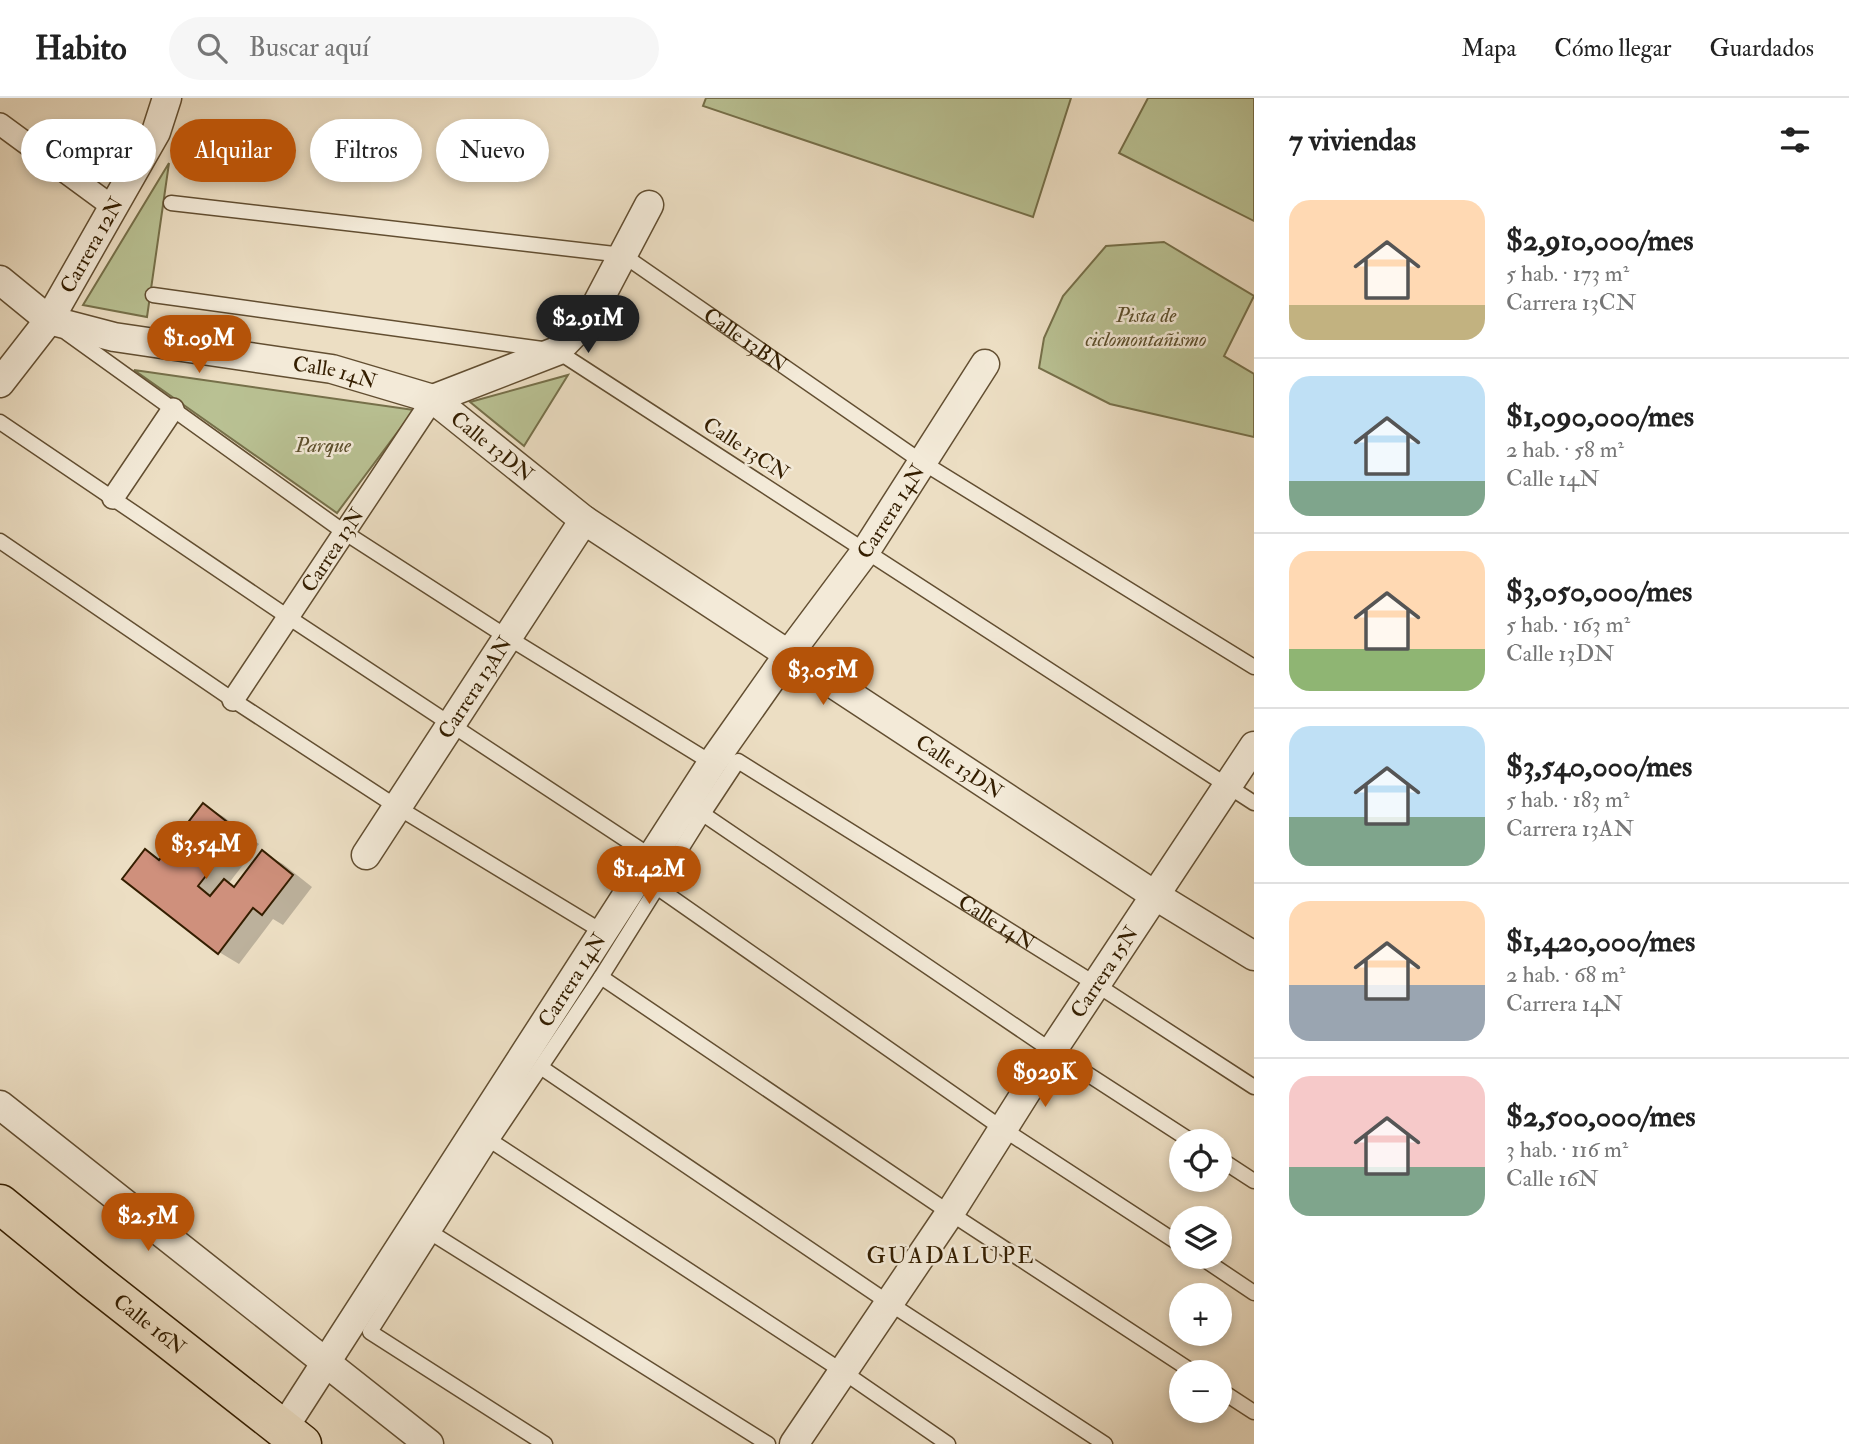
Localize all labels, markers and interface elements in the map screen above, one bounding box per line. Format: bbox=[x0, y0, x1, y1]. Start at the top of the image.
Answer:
search box bbox=[169, 17, 659, 80]
text: Habito bbox=[35, 28, 127, 69]
icon: search bbox=[193, 29, 231, 67]
text: Buscar aquí bbox=[249, 32, 369, 64]
text: Mapa bbox=[1461, 33, 1516, 64]
text: Cómo llegar bbox=[1554, 33, 1671, 64]
text: Guardados bbox=[1709, 33, 1814, 64]
chip: Comprar bbox=[21, 119, 156, 182]
chip: Alquilar bbox=[170, 119, 296, 182]
chip: Filtros bbox=[310, 119, 422, 182]
chip: Nuevo bbox=[436, 119, 549, 182]
icon: filters bbox=[1776, 121, 1814, 159]
text: 7 viviendas bbox=[1289, 122, 1416, 159]
street label: Carrera 12N bbox=[54, 192, 130, 298]
text: $2,910,000/mes bbox=[1506, 222, 1694, 259]
icon: home bbox=[1345, 228, 1429, 312]
text: 5 hab. · 173 m² bbox=[1506, 259, 1629, 288]
text: Carrera 13CN bbox=[1506, 288, 1636, 317]
pin: $2.91M bbox=[531, 296, 645, 355]
street label: Calle 13BN bbox=[698, 301, 793, 378]
park label: Pista de ciclomontañismo bbox=[1085, 302, 1207, 353]
text: $2.91M bbox=[552, 303, 624, 332]
pin: $1.09M bbox=[142, 316, 256, 375]
text: $1.09M bbox=[163, 323, 235, 352]
street label: Calle 14N bbox=[291, 350, 380, 395]
text: $1,090,000/mes bbox=[1506, 398, 1694, 435]
icon: home bbox=[1345, 404, 1429, 488]
street label: Calle 13DN bbox=[445, 405, 539, 488]
street label: Calle 13CN bbox=[698, 411, 794, 487]
park label: Parque bbox=[294, 432, 352, 459]
text: 2 hab. · 58 m² bbox=[1506, 435, 1624, 464]
street label: Carrera 14N bbox=[851, 459, 931, 564]
text: Calle 14N bbox=[1506, 464, 1600, 493]
street label: Carrea 13N bbox=[295, 503, 370, 597]
text: $3,050,000/mes bbox=[1506, 573, 1692, 610]
icon: home bbox=[1345, 579, 1429, 663]
text: 5 hab. · 163 m² bbox=[1506, 610, 1630, 639]
street label: Carrera 13AN bbox=[432, 631, 518, 744]
text: Calle 13DN bbox=[1506, 639, 1614, 668]
pin: $3.05M bbox=[766, 648, 880, 707]
text: $3.05M bbox=[788, 655, 858, 684]
street label: Calle 13DN bbox=[911, 728, 1008, 805]
text: $3,540,000/mes bbox=[1506, 748, 1692, 785]
icon: home bbox=[1345, 754, 1429, 838]
text: 5 hab. · 183 m² bbox=[1506, 785, 1629, 814]
text: Carrera 13AN bbox=[1506, 814, 1634, 843]
pin: $3.54M bbox=[149, 822, 263, 881]
text: $3.54M bbox=[171, 829, 241, 858]
pin: $1.42M bbox=[592, 846, 706, 906]
text: $1.42M bbox=[613, 854, 685, 883]
street label: Calle 14N bbox=[953, 888, 1040, 957]
street label: Carrera 15N bbox=[1064, 921, 1145, 1023]
text: $1,420,000/mes bbox=[1506, 923, 1695, 960]
street label: Carrera 14N bbox=[532, 928, 613, 1032]
icon: home bbox=[1345, 929, 1429, 1013]
text: 2 hab. · 68 m² bbox=[1506, 960, 1626, 989]
text: Carrera 14N bbox=[1506, 989, 1623, 1018]
pin: $929K bbox=[996, 1049, 1094, 1109]
text: $929K bbox=[1013, 1057, 1077, 1086]
text: $2,500,000/mes bbox=[1506, 1098, 1696, 1135]
icon: home bbox=[1345, 1104, 1429, 1188]
map controls bbox=[1169, 1129, 1232, 1423]
button: locate bbox=[1169, 1129, 1232, 1192]
text: 3 hab. · 116 m² bbox=[1506, 1135, 1628, 1164]
text: Calle 16N bbox=[1506, 1164, 1599, 1193]
pin: $2.5M bbox=[99, 1194, 197, 1253]
text: $2.5M bbox=[117, 1201, 179, 1230]
button: layers bbox=[1169, 1206, 1232, 1269]
district label: GUADALUPE bbox=[866, 1241, 1036, 1270]
button: + bbox=[1169, 1283, 1232, 1346]
street label: Calle 16N bbox=[108, 1288, 191, 1361]
button: − bbox=[1169, 1360, 1232, 1423]

